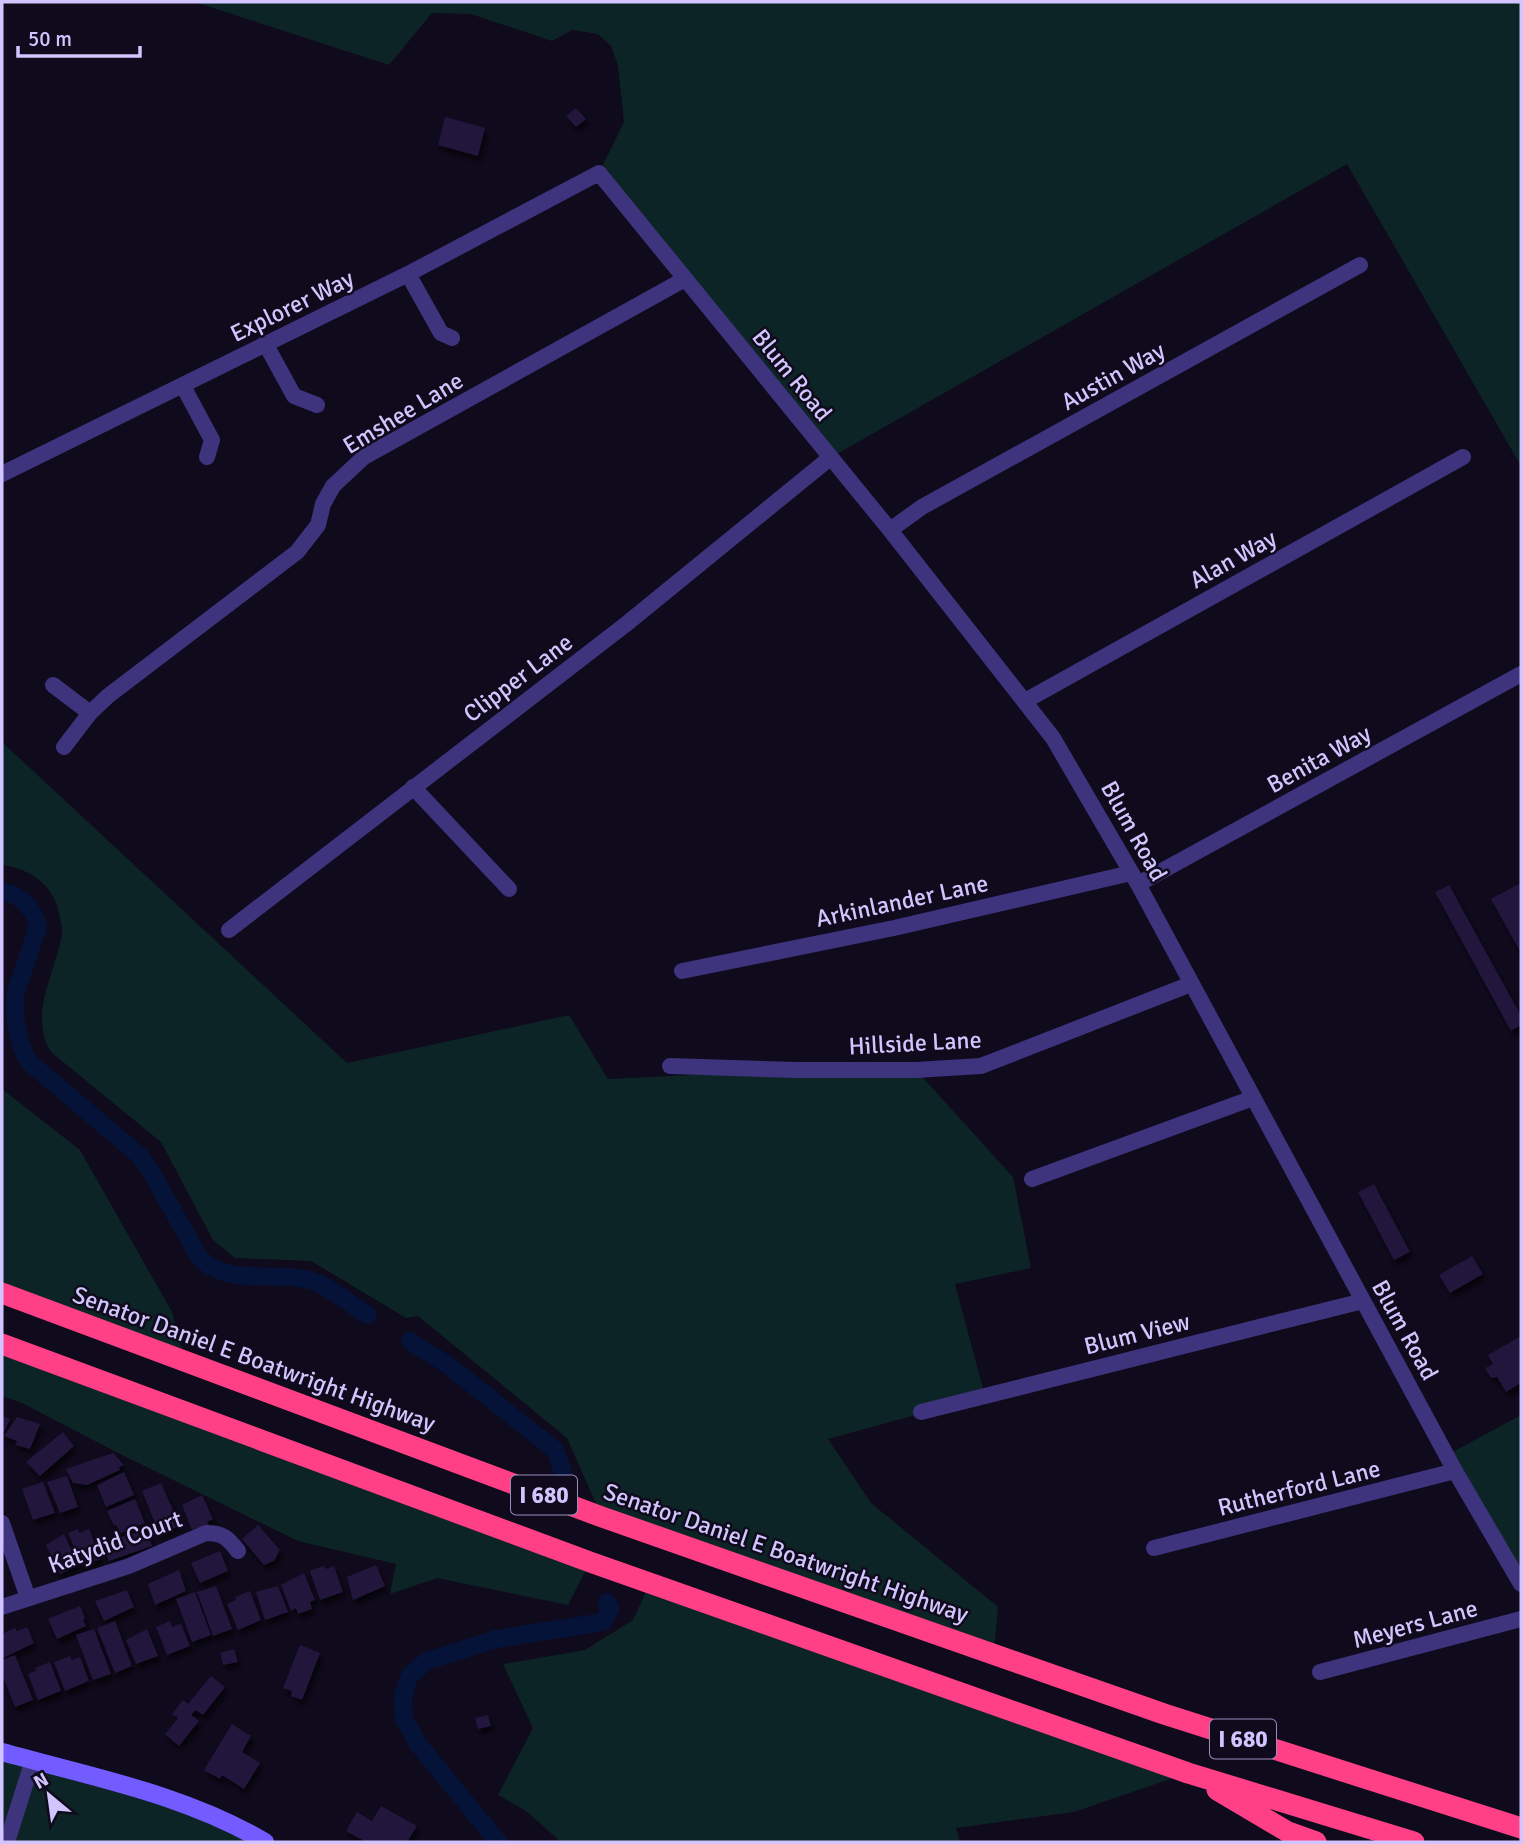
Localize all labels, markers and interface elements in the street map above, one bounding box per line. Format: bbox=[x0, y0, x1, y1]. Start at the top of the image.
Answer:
scale bar bbox=[18, 14, 140, 58]
text: 50 m bbox=[28, 26, 72, 52]
street label: Explorer Way bbox=[225, 263, 359, 349]
street label: Blum Road bbox=[746, 323, 838, 427]
street label: Austin Way bbox=[1056, 335, 1170, 417]
street label: Emshee Lane bbox=[337, 365, 469, 461]
street label: Alan Way bbox=[1184, 523, 1282, 595]
street label: Clipper Lane bbox=[457, 627, 579, 729]
street label: Benita Way bbox=[1262, 718, 1376, 800]
street label: Blum Road bbox=[1094, 776, 1174, 886]
street label: Arkinlander Lane bbox=[813, 868, 991, 934]
street label: Hillside Lane bbox=[848, 1025, 982, 1061]
street label: Blum Road bbox=[1365, 1275, 1445, 1385]
street label: Senator Daniel E Boatwright Highway bbox=[69, 1279, 439, 1439]
street label: Blum View bbox=[1081, 1306, 1193, 1362]
street label: Rutherford Lane bbox=[1215, 1453, 1383, 1523]
road number: I 680 bbox=[511, 1476, 577, 1514]
street label: Senator Daniel E Boatwright Highway bbox=[600, 1476, 972, 1630]
street label: Katydid Court bbox=[44, 1504, 186, 1580]
street label: Meyers Lane bbox=[1349, 1593, 1481, 1655]
road number: I 680 bbox=[1210, 1720, 1276, 1758]
north arrow bbox=[14, 1760, 84, 1830]
text: N bbox=[30, 1767, 53, 1795]

